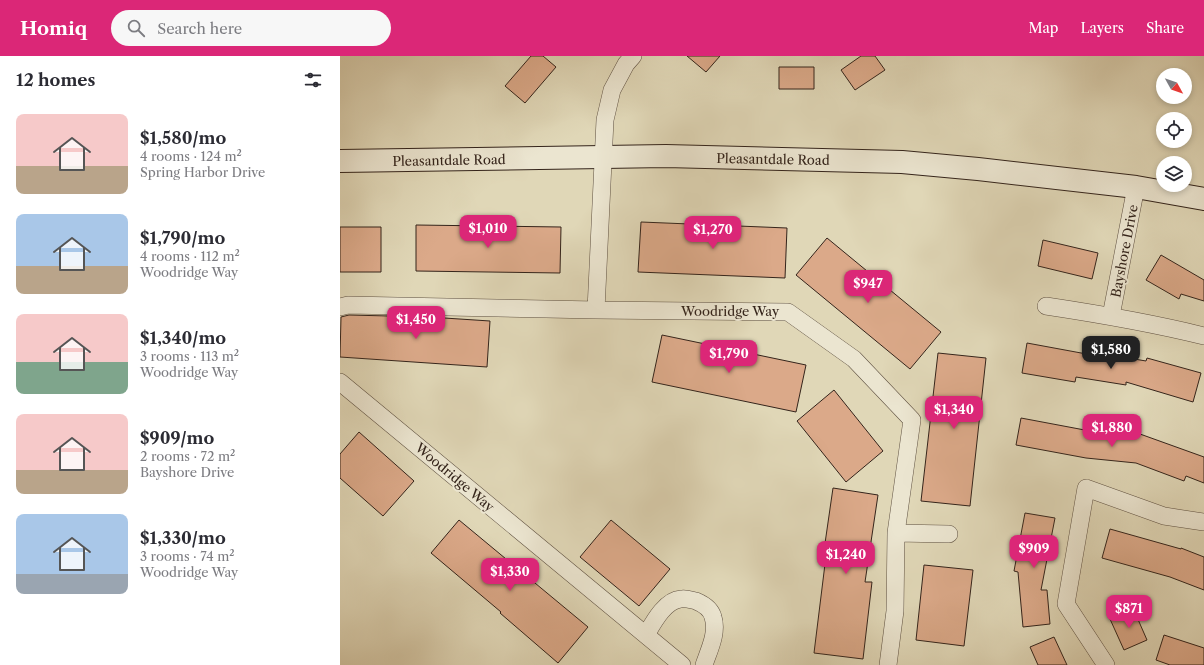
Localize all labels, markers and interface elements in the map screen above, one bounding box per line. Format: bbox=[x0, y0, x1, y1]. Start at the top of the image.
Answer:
search box bbox=[111, 10, 391, 46]
text: Homiq bbox=[20, 17, 87, 40]
icon: search bbox=[125, 17, 147, 39]
text: Search here bbox=[157, 19, 242, 38]
text: Map bbox=[1028, 19, 1058, 37]
text: Layers bbox=[1080, 19, 1124, 37]
text: Share bbox=[1146, 19, 1184, 37]
north arrow bbox=[1156, 68, 1192, 104]
map controls bbox=[1156, 68, 1192, 192]
icon: filters bbox=[302, 69, 324, 91]
text: 12 homes bbox=[16, 70, 95, 90]
button: locate bbox=[1156, 112, 1192, 148]
text: $1,580/mo bbox=[140, 128, 226, 148]
icon: home bbox=[48, 130, 96, 178]
text: 4 rooms · 124 m² bbox=[140, 148, 242, 164]
street label: Pleasantdale Road bbox=[716, 150, 830, 168]
street label: Pleasantdale Road bbox=[392, 151, 506, 169]
button: layers bbox=[1156, 156, 1192, 192]
text: Spring Harbor Drive bbox=[140, 164, 265, 180]
street label: Bayshore Drive bbox=[1107, 203, 1141, 299]
pin: $1,010 bbox=[455, 215, 521, 249]
pin: $1,270 bbox=[680, 216, 746, 250]
text: $1,010 bbox=[469, 220, 507, 236]
text: $1,270 bbox=[693, 221, 733, 237]
text: $1,790/mo bbox=[140, 228, 225, 248]
icon: home bbox=[48, 230, 96, 278]
text: 4 rooms · 112 m² bbox=[140, 248, 240, 264]
text: Woodridge Way bbox=[140, 264, 238, 280]
pin: $947 bbox=[844, 270, 892, 304]
text: $947 bbox=[853, 275, 883, 291]
street label: Woodridge Way bbox=[680, 303, 780, 319]
pin: $1,450 bbox=[383, 306, 449, 340]
text: $1,450 bbox=[396, 311, 436, 327]
text: $1,340/mo bbox=[140, 328, 226, 348]
icon: home bbox=[48, 330, 96, 378]
pin: $1,580 bbox=[1078, 336, 1144, 370]
pin: $1,790 bbox=[696, 340, 762, 374]
text: $1,580 bbox=[1091, 341, 1131, 357]
text: $1,790 bbox=[709, 345, 749, 361]
text: 3 rooms · 113 m² bbox=[140, 348, 239, 364]
text: Woodridge Way bbox=[140, 364, 238, 380]
pin: $1,340 bbox=[921, 396, 987, 430]
text: $1,340 bbox=[934, 401, 974, 417]
pin: $1,880 bbox=[1079, 414, 1145, 448]
text: $1,880 bbox=[1092, 419, 1132, 435]
text: $909/mo bbox=[140, 428, 214, 448]
icon: home bbox=[48, 430, 96, 478]
street label: Woodridge Way bbox=[411, 439, 498, 515]
text: 2 rooms · 72 m² bbox=[140, 448, 235, 464]
text: Bayshore Drive bbox=[140, 464, 234, 480]
text: $1,330/mo bbox=[140, 528, 226, 548]
icon: home bbox=[48, 530, 96, 578]
pin: $909 bbox=[1010, 535, 1058, 569]
text: $909 bbox=[1018, 540, 1050, 556]
pin: $1,240 bbox=[813, 541, 879, 575]
text: $1,240 bbox=[826, 546, 866, 562]
text: 3 rooms · 74 m² bbox=[140, 548, 235, 564]
pin: $1,330 bbox=[477, 558, 543, 592]
text: $1,330 bbox=[490, 563, 530, 579]
text: Woodridge Way bbox=[140, 564, 238, 580]
pin: $871 bbox=[1105, 595, 1153, 629]
text: $871 bbox=[1115, 600, 1143, 616]

